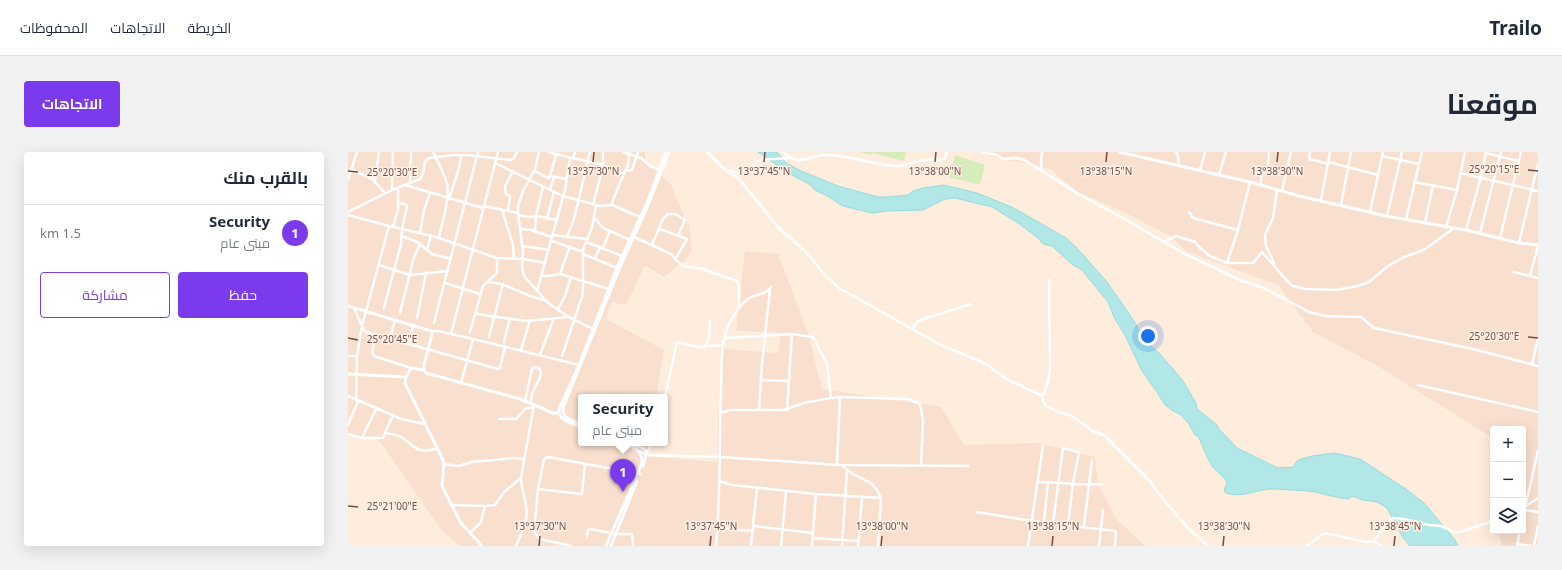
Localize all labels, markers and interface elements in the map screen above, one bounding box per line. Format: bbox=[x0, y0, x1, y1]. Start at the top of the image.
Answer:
text: Trailo bbox=[1489, 15, 1542, 41]
text: المحفوظات bbox=[20, 18, 88, 37]
text: الاتجاهات bbox=[110, 18, 166, 37]
text: الخريطة bbox=[188, 18, 231, 37]
button: الاتجاهات bbox=[24, 81, 120, 127]
text: موقعنا bbox=[1447, 84, 1538, 122]
text: 25°20'15"E bbox=[1469, 162, 1519, 176]
text: 13°37'30"N bbox=[567, 164, 619, 178]
text: 13°37'45"N bbox=[738, 164, 790, 178]
text: 13°38'00"N bbox=[909, 164, 961, 178]
text: 13°38'15"N bbox=[1080, 164, 1132, 178]
text: 13°38'30"N bbox=[1251, 164, 1303, 178]
text: 25°20'30"E bbox=[367, 165, 417, 179]
text: بالقرب منك bbox=[223, 166, 308, 189]
text: Security bbox=[209, 211, 270, 231]
text: 1.5 km bbox=[40, 224, 81, 242]
text: 1 bbox=[291, 224, 299, 242]
text: مبنى عام bbox=[220, 234, 270, 252]
button: مشاركة bbox=[40, 272, 170, 318]
button: حفظ bbox=[178, 272, 308, 318]
your location bbox=[1138, 326, 1158, 346]
text: 25°20'30"E bbox=[1469, 329, 1519, 343]
text: 25°20'45"E bbox=[367, 332, 417, 346]
popup bbox=[578, 394, 668, 446]
text: Security bbox=[593, 398, 653, 418]
text: مبنى عام bbox=[593, 421, 642, 439]
map controls bbox=[1490, 426, 1526, 534]
button: + bbox=[1490, 426, 1526, 462]
pin: 1 bbox=[610, 459, 636, 492]
button: − bbox=[1490, 462, 1526, 498]
button: layers bbox=[1490, 498, 1526, 534]
text: 25°21'00"E bbox=[367, 499, 417, 513]
text: 13°37'30"N bbox=[514, 519, 566, 533]
text: 13°37'45"N bbox=[685, 519, 737, 533]
text: 13°38'00"N bbox=[856, 519, 908, 533]
text: 13°38'15"N bbox=[1027, 519, 1079, 533]
text: 13°38'30"N bbox=[1198, 519, 1250, 533]
text: 13°38'45"N bbox=[1369, 519, 1421, 533]

